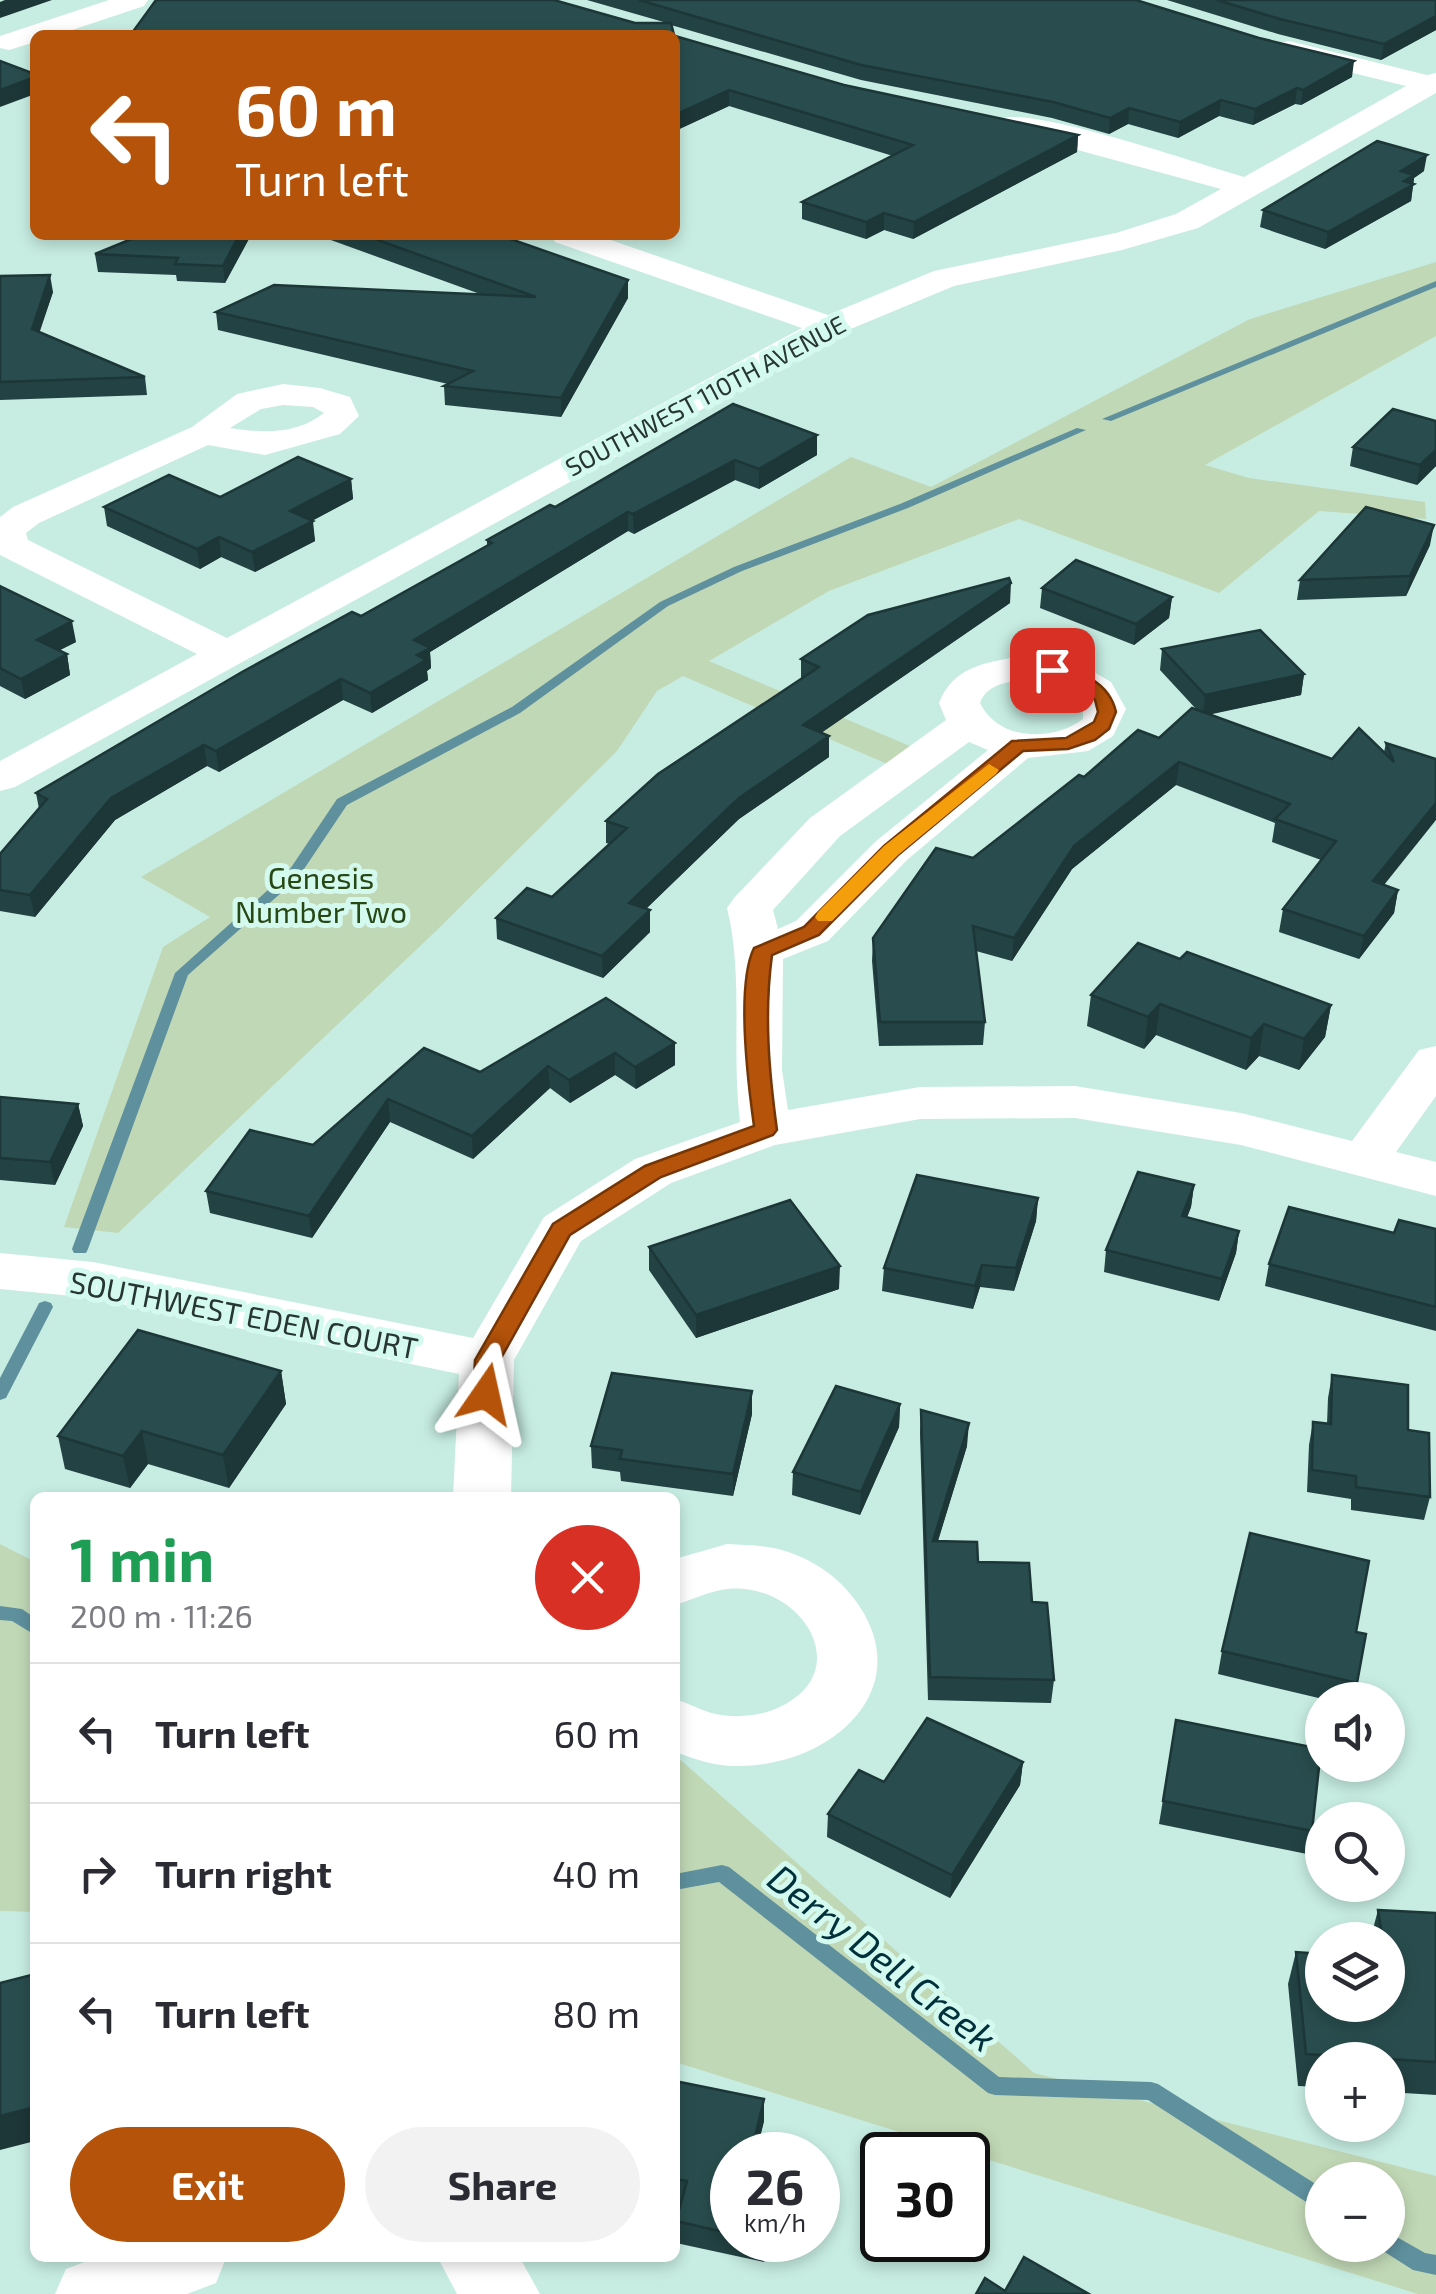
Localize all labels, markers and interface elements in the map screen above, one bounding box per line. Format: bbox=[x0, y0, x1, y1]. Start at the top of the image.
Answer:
text: 60 m bbox=[235, 66, 397, 150]
icon: left bbox=[70, 70, 200, 200]
text: Turn left bbox=[235, 151, 409, 205]
street label: SOUTHWEST 110TH AVENUE bbox=[560, 308, 850, 482]
pin bbox=[1010, 628, 1095, 713]
icon: arrive bbox=[1025, 643, 1080, 698]
park label: Genesis Number Two bbox=[235, 859, 407, 929]
street label: SOUTHWEST EDEN COURT bbox=[67, 1263, 421, 1365]
position arrow bbox=[434, 1342, 538, 1446]
text: 1 min bbox=[70, 1522, 214, 1594]
button: close bbox=[535, 1525, 640, 1630]
text: 200 m · 11:26 bbox=[70, 1596, 253, 1634]
map controls bbox=[1305, 1682, 1405, 2262]
button: sound bbox=[1305, 1682, 1405, 1782]
icon: left bbox=[70, 1706, 125, 1761]
text: Turn left bbox=[155, 1710, 310, 1756]
text: 60 m bbox=[554, 1710, 640, 1756]
button: search bbox=[1305, 1802, 1405, 1902]
icon: right bbox=[70, 1846, 125, 1901]
text: Turn right bbox=[155, 1850, 332, 1896]
text: 40 m bbox=[552, 1850, 640, 1896]
water label: Derry Dell Creek bbox=[760, 1854, 1006, 2060]
button: layers bbox=[1305, 1922, 1405, 2022]
icon: left bbox=[70, 1986, 125, 2041]
text: Turn left bbox=[155, 1990, 310, 2036]
text: 80 m bbox=[552, 1990, 640, 2036]
button: + bbox=[1305, 2042, 1405, 2142]
button: Exit bbox=[70, 2127, 345, 2242]
button: Share bbox=[365, 2127, 640, 2242]
speed limit sign: 30 bbox=[860, 2132, 990, 2262]
text: 26 bbox=[746, 2155, 804, 2215]
button: − bbox=[1305, 2162, 1405, 2262]
text: km/h bbox=[744, 2207, 806, 2237]

